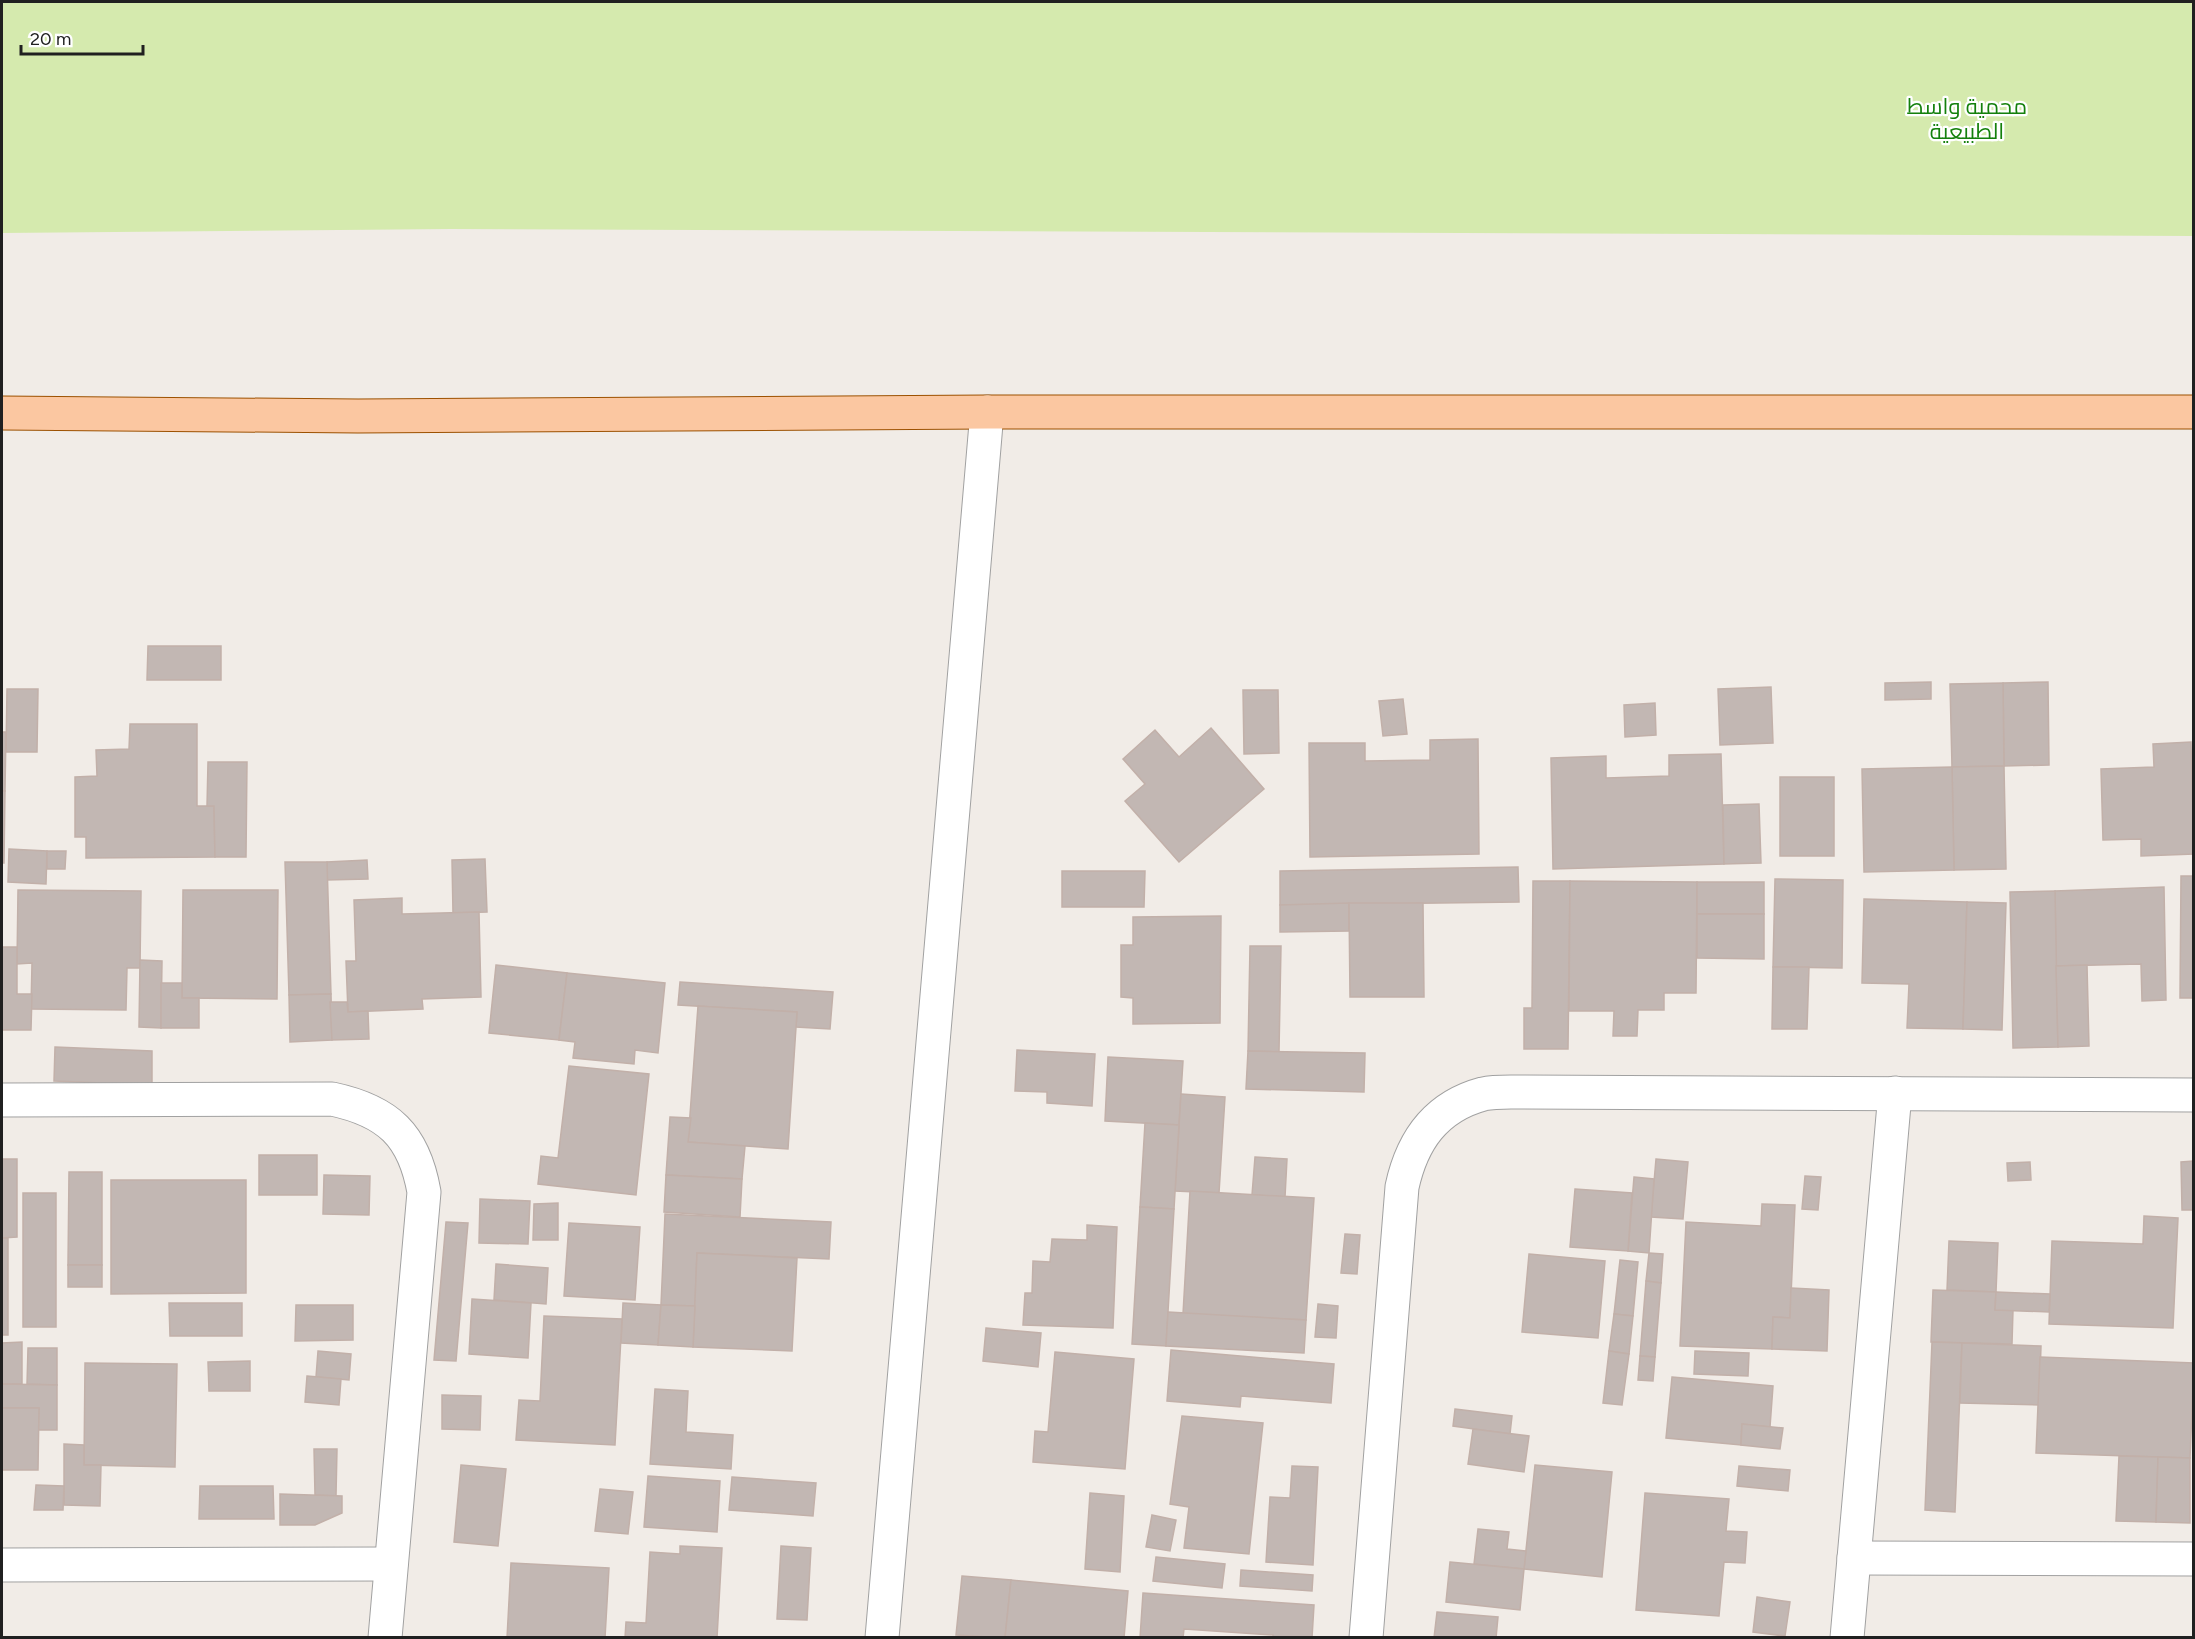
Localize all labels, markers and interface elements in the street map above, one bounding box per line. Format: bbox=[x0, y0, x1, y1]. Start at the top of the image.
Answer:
scale bar bbox=[21, 18, 142, 56]
text: 20 m bbox=[30, 28, 71, 50]
park label: محمية واسط الطبيعية bbox=[1907, 93, 2027, 145]

